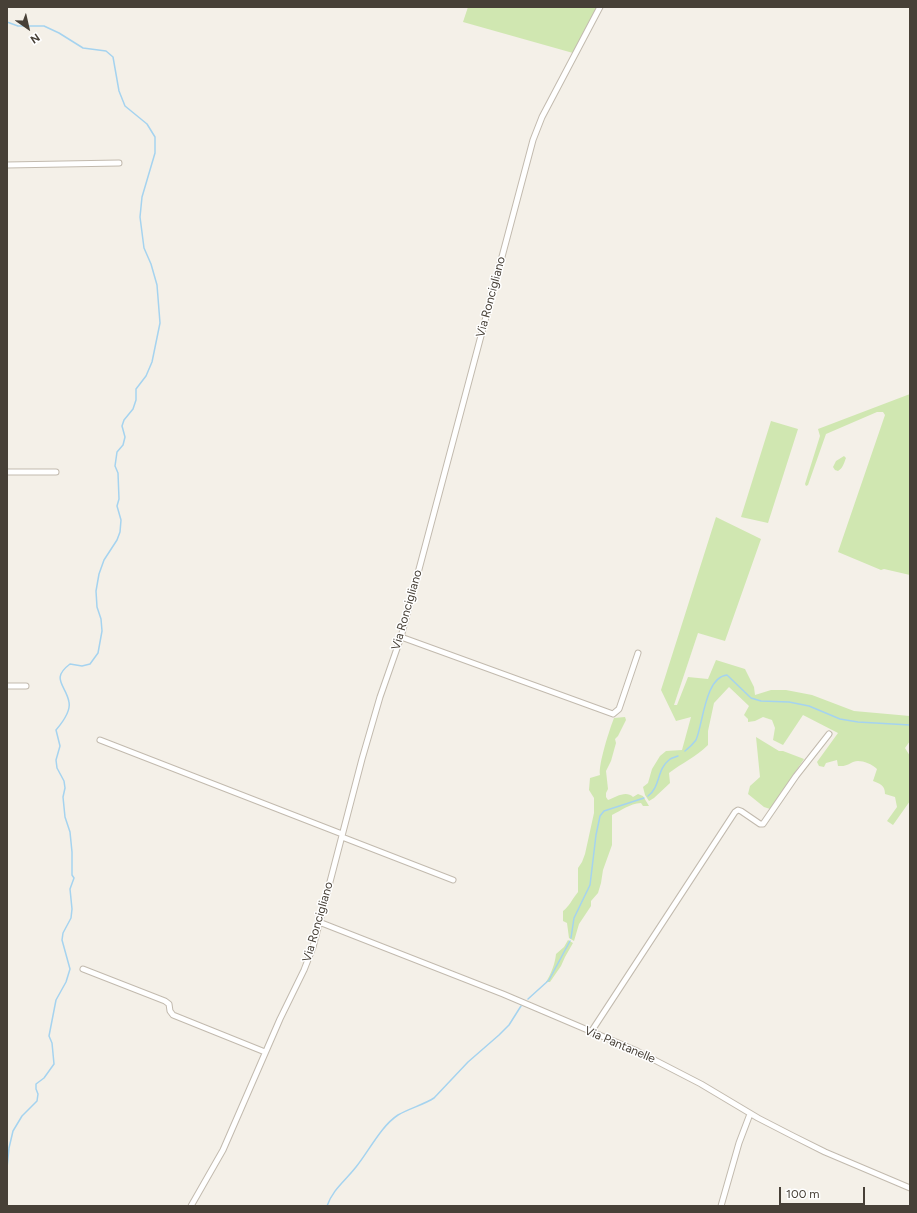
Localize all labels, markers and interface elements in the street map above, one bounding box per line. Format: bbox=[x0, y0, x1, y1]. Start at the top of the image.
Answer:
north arrow bbox=[8, 8, 48, 48]
text: N bbox=[28, 31, 42, 46]
street label: Via Roncigliano bbox=[473, 255, 509, 339]
street label: Via Roncigliano bbox=[389, 568, 425, 652]
street label: Via Roncigliano bbox=[300, 880, 336, 964]
street label: Via Pantanelle bbox=[582, 1024, 658, 1066]
scale bar bbox=[781, 1179, 867, 1205]
text: 100 m bbox=[786, 1187, 820, 1201]

